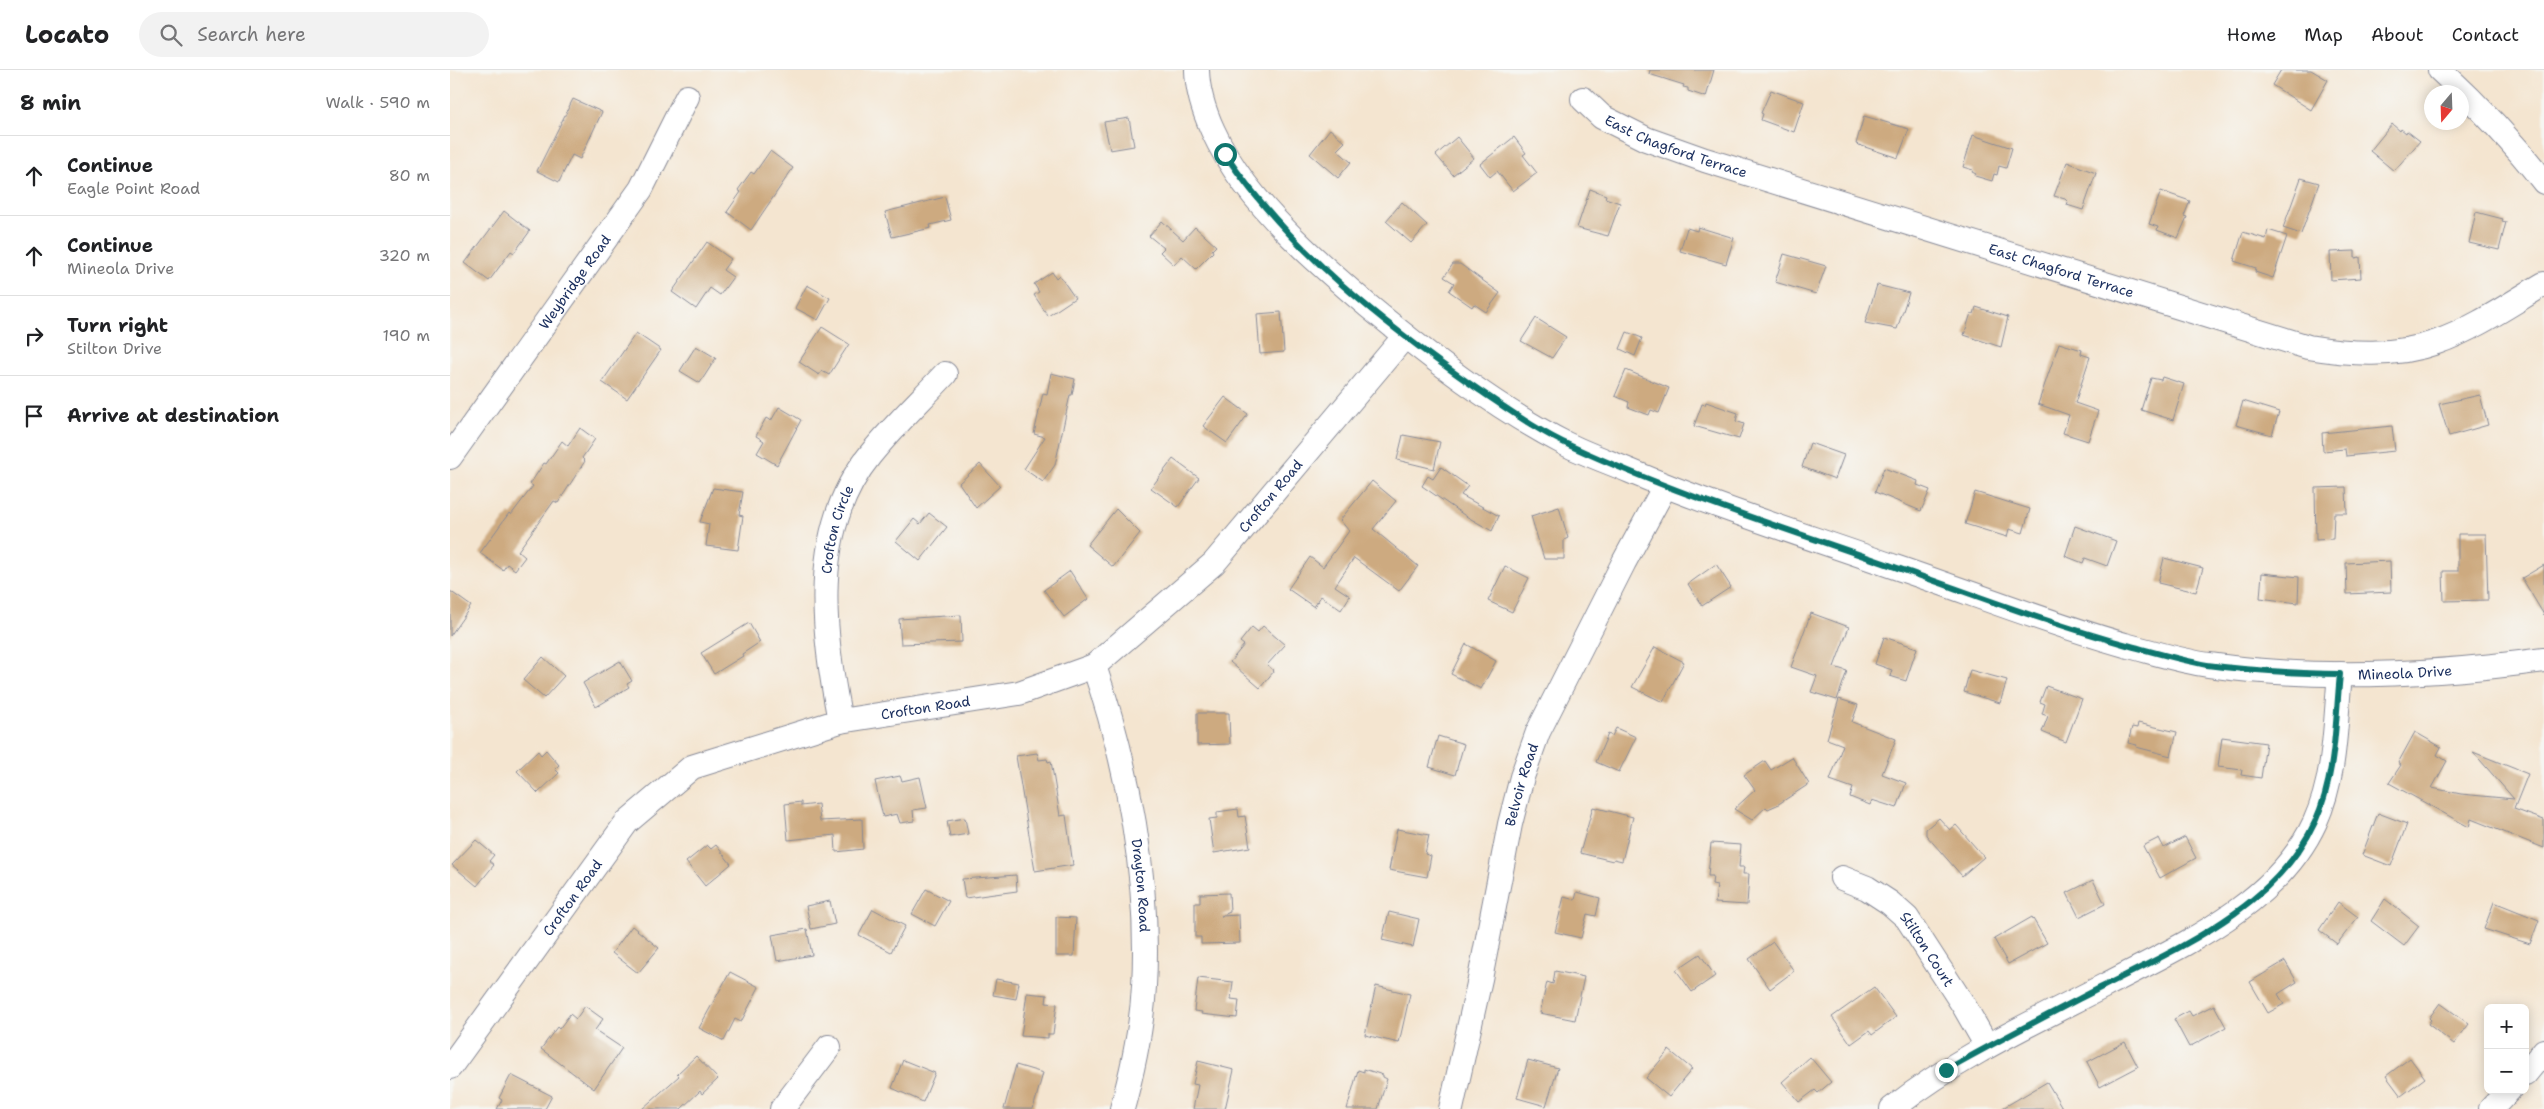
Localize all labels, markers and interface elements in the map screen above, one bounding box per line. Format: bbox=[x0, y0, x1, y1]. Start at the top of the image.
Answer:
search box bbox=[139, 12, 489, 57]
text: Locato bbox=[25, 19, 109, 51]
icon: search bbox=[157, 21, 185, 49]
text: Search here bbox=[197, 22, 306, 47]
text: Home bbox=[2227, 23, 2276, 47]
text: Map bbox=[2304, 23, 2343, 47]
text: About bbox=[2371, 23, 2424, 47]
text: Contact bbox=[2452, 23, 2519, 47]
north arrow bbox=[2424, 85, 2469, 130]
text: 8 min bbox=[20, 89, 81, 117]
text: Walk · 590 m bbox=[325, 92, 430, 113]
street label: East Chagford Terrace bbox=[1602, 111, 1749, 182]
route start bbox=[1214, 143, 1237, 166]
text: Continue bbox=[67, 153, 153, 178]
icon: ahead bbox=[20, 162, 48, 190]
text: 80 m bbox=[389, 165, 430, 186]
text: Eagle Point Road bbox=[67, 178, 200, 199]
street label: Weybridge Road bbox=[535, 231, 615, 333]
text: Continue bbox=[67, 233, 153, 258]
street label: East Chagford Terrace bbox=[1986, 239, 2136, 302]
icon: ahead bbox=[20, 242, 48, 270]
text: 320 m bbox=[379, 245, 430, 266]
text: Mineola Drive bbox=[67, 258, 174, 279]
text: Turn right bbox=[67, 313, 168, 338]
icon: right bbox=[20, 322, 48, 350]
text: 190 m bbox=[383, 325, 430, 346]
text: Stilton Drive bbox=[67, 338, 162, 359]
icon: arrive bbox=[20, 402, 48, 430]
text: Arrive at destination bbox=[67, 403, 279, 428]
street label: Crofton Road bbox=[1235, 456, 1306, 536]
street label: Crofton Circle bbox=[817, 482, 858, 575]
street label: Mineola Drive bbox=[2358, 661, 2453, 683]
street label: Crofton Road bbox=[880, 692, 972, 723]
street label: Belvoir Road bbox=[1501, 741, 1542, 828]
street label: Drayton Road bbox=[1127, 837, 1154, 933]
street label: Crofton Road bbox=[539, 856, 606, 939]
street label: Stilton Court bbox=[1896, 907, 1958, 990]
map controls bbox=[2484, 1004, 2529, 1094]
button: + bbox=[2484, 1004, 2529, 1049]
button: − bbox=[2484, 1049, 2529, 1094]
route end bbox=[1935, 1059, 1958, 1082]

